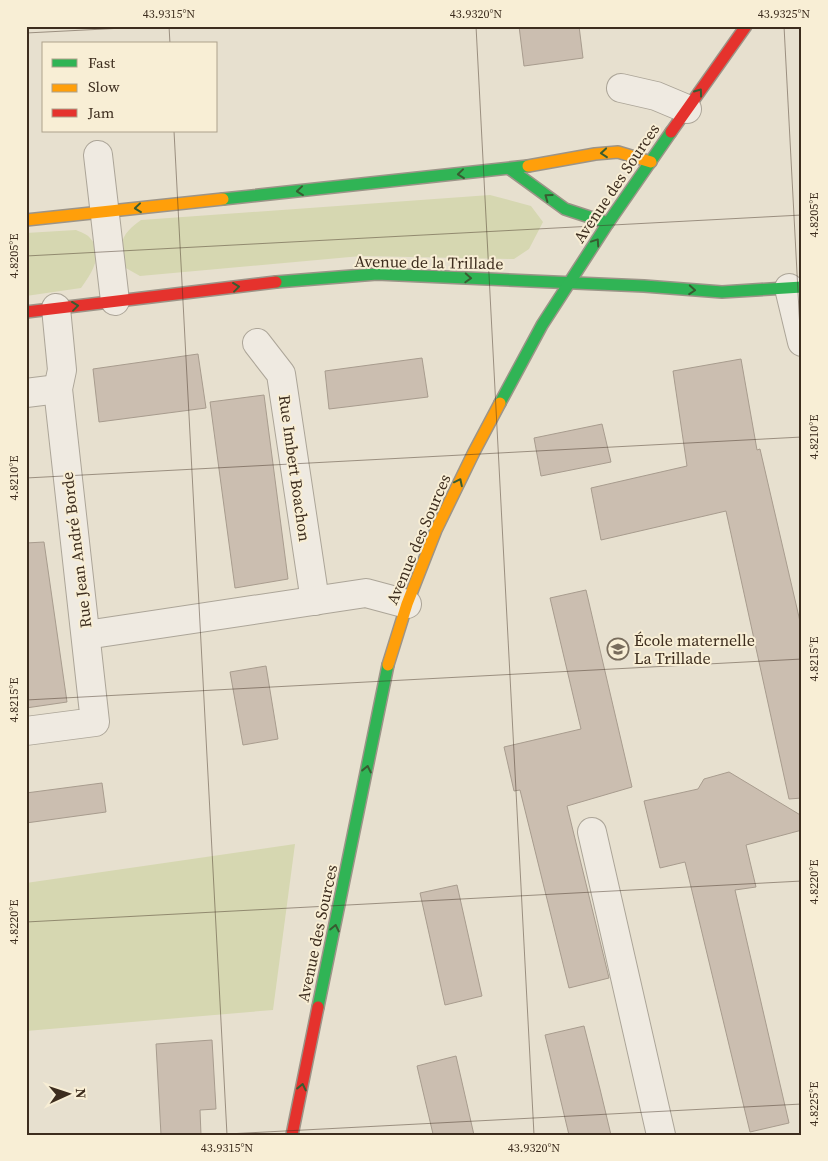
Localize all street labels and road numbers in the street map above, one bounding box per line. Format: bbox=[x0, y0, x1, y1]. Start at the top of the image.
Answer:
street label: Avenue des Sources bbox=[568, 119, 664, 247]
street label: Avenue de la Trillade bbox=[354, 250, 504, 274]
street label: Rue Imbert Boachon bbox=[274, 393, 316, 543]
street label: Avenue des Sources bbox=[381, 470, 455, 608]
street label: Rue Jean André Borde bbox=[56, 471, 96, 629]
street label: Avenue des Sources bbox=[292, 862, 342, 1004]

